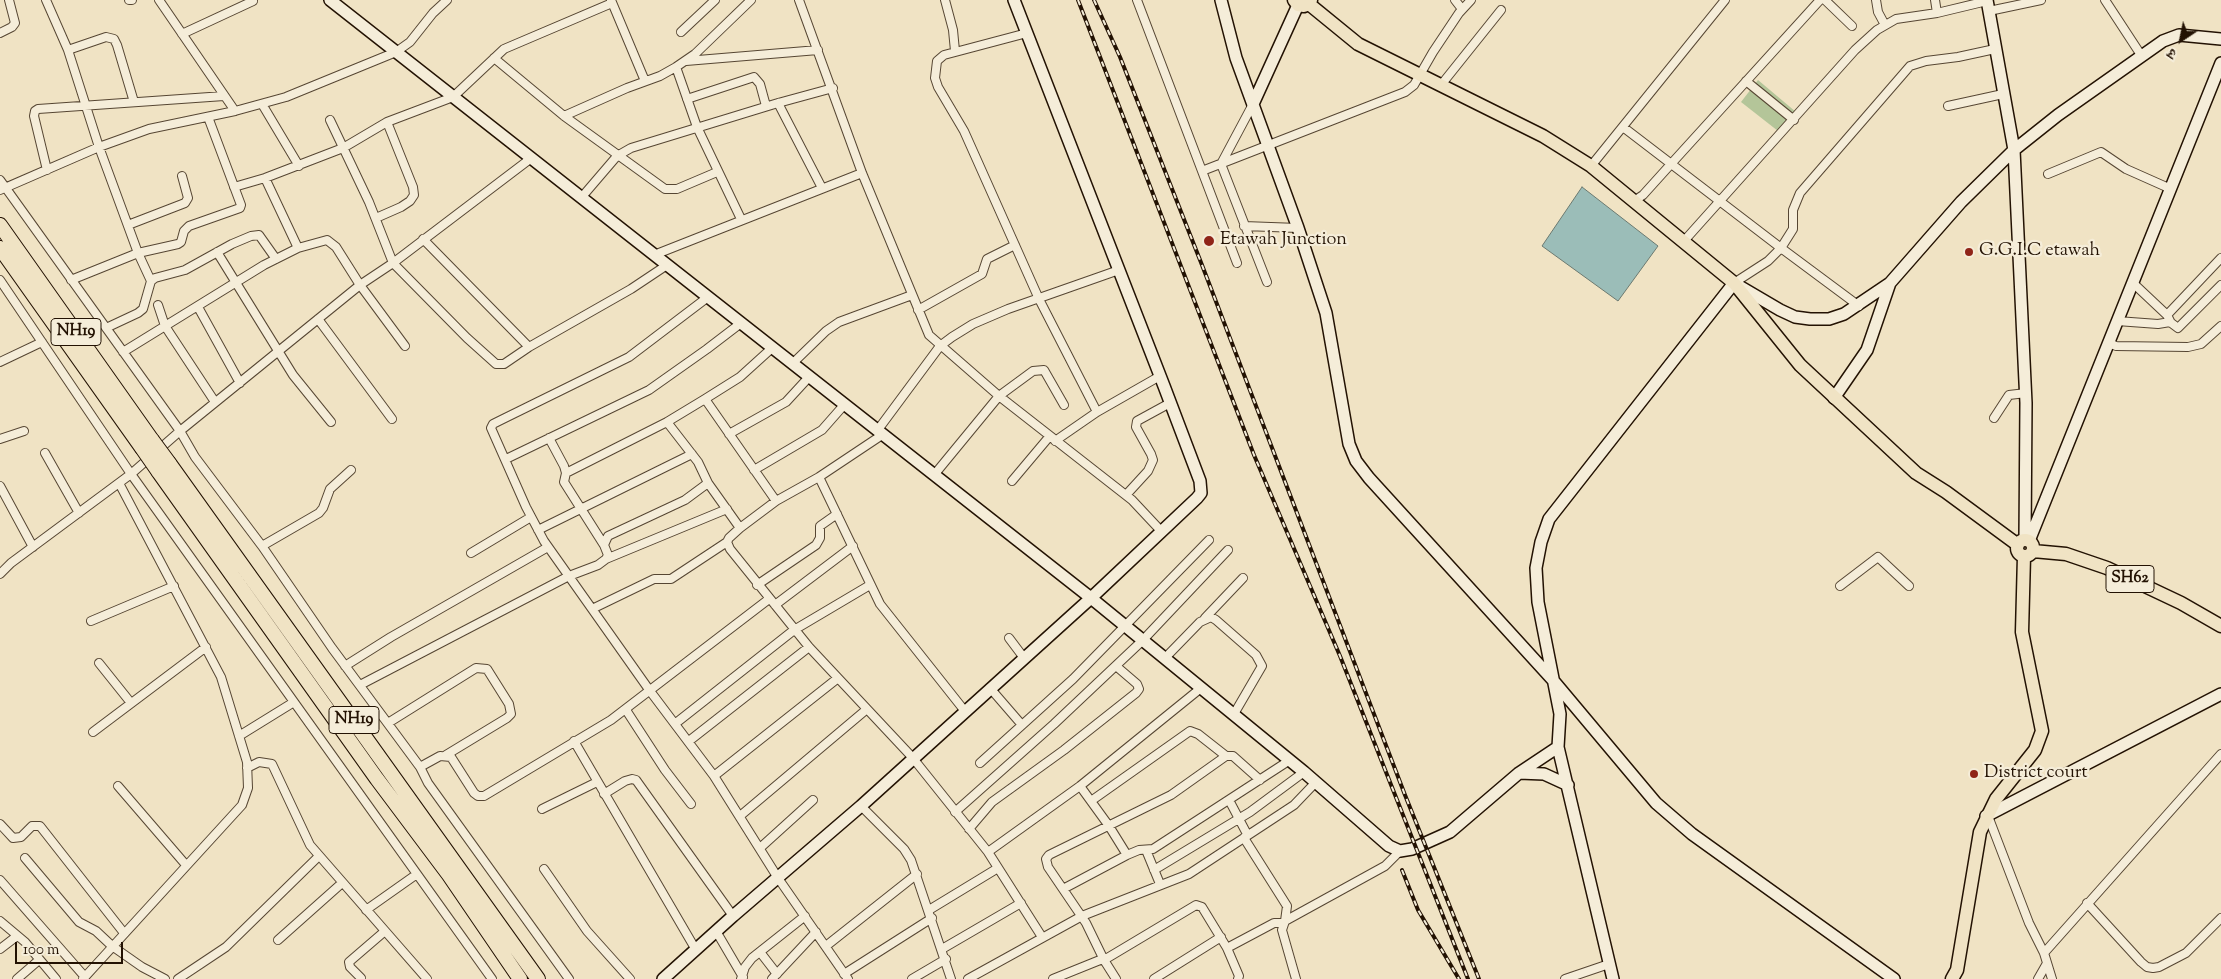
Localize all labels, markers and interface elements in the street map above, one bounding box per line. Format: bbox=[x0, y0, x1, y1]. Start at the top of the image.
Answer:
north arrow bbox=[2156, 15, 2206, 65]
text: उ bbox=[2164, 42, 2181, 63]
place label: Etawah Junction bbox=[1220, 230, 1347, 252]
marker: Etawah Junction bbox=[1202, 234, 1216, 248]
place label: G.G.I.C etawah bbox=[1979, 241, 2100, 263]
marker: G.G.I.C etawah bbox=[1963, 246, 1975, 258]
road number: NH19 bbox=[51, 318, 101, 346]
road number: SH62 bbox=[2106, 566, 2154, 592]
road number: NH19 bbox=[329, 706, 379, 734]
place label: District court bbox=[1984, 763, 2088, 785]
marker: District court bbox=[1968, 768, 1980, 780]
scale bar bbox=[18, 932, 125, 964]
text: 100 m bbox=[23, 940, 59, 961]

